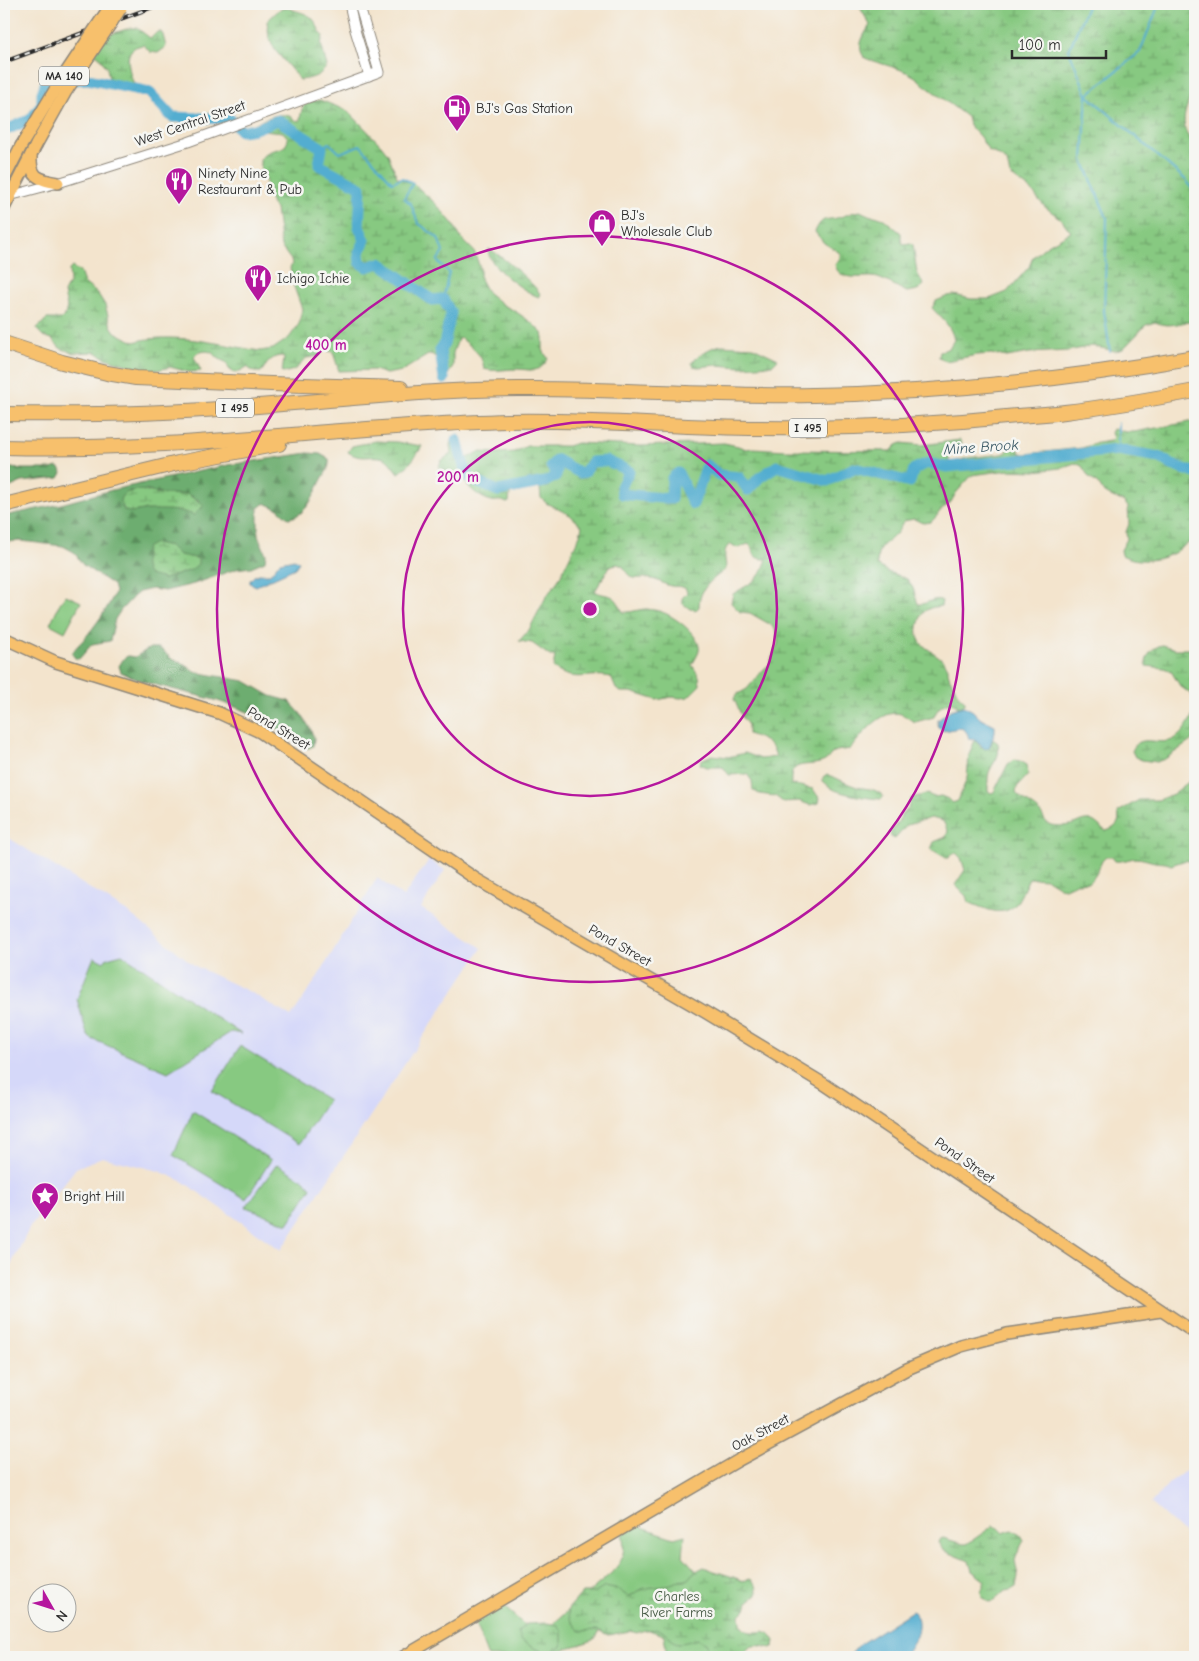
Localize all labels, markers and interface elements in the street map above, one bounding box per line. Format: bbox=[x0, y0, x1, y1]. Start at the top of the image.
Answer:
scale bar bbox=[1012, 28, 1105, 60]
text: 100 m bbox=[1019, 36, 1061, 54]
road number: MA 140 bbox=[39, 66, 89, 85]
fuel station icon: BJ's Gas Station bbox=[442, 93, 472, 132]
street label: West Central Street bbox=[133, 96, 248, 150]
place label: BJ's Gas Station bbox=[476, 100, 573, 117]
place label: Ninety Nine Restaurant & Pub bbox=[198, 165, 302, 198]
restaurant icon: Ninety Nine Restaurant & Pub bbox=[164, 166, 194, 205]
place label: BJ's Wholesale Club bbox=[621, 207, 712, 240]
shop icon: BJ's Wholesale Club bbox=[587, 208, 617, 247]
restaurant icon: Ichigo Ichie bbox=[243, 263, 273, 302]
place label: Ichigo Ichie bbox=[277, 270, 349, 287]
text: 400 m bbox=[305, 336, 347, 354]
road number: I 495 bbox=[216, 398, 254, 418]
road number: I 495 bbox=[789, 418, 827, 438]
water label: Mine Brook bbox=[942, 435, 1020, 459]
text: 200 m bbox=[437, 468, 479, 486]
centre of rings bbox=[581, 600, 599, 618]
street label: Pond Street bbox=[245, 703, 314, 754]
street label: Pond Street bbox=[585, 921, 655, 971]
street label: Pond Street bbox=[931, 1133, 999, 1188]
place icon: Bright Hill bbox=[30, 1181, 60, 1220]
place label: Bright Hill bbox=[64, 1188, 124, 1205]
street label: Oak Street bbox=[729, 1410, 793, 1455]
north arrow bbox=[28, 1584, 78, 1634]
park label: Charles River Farms bbox=[641, 1588, 713, 1621]
text: N bbox=[52, 1607, 71, 1625]

